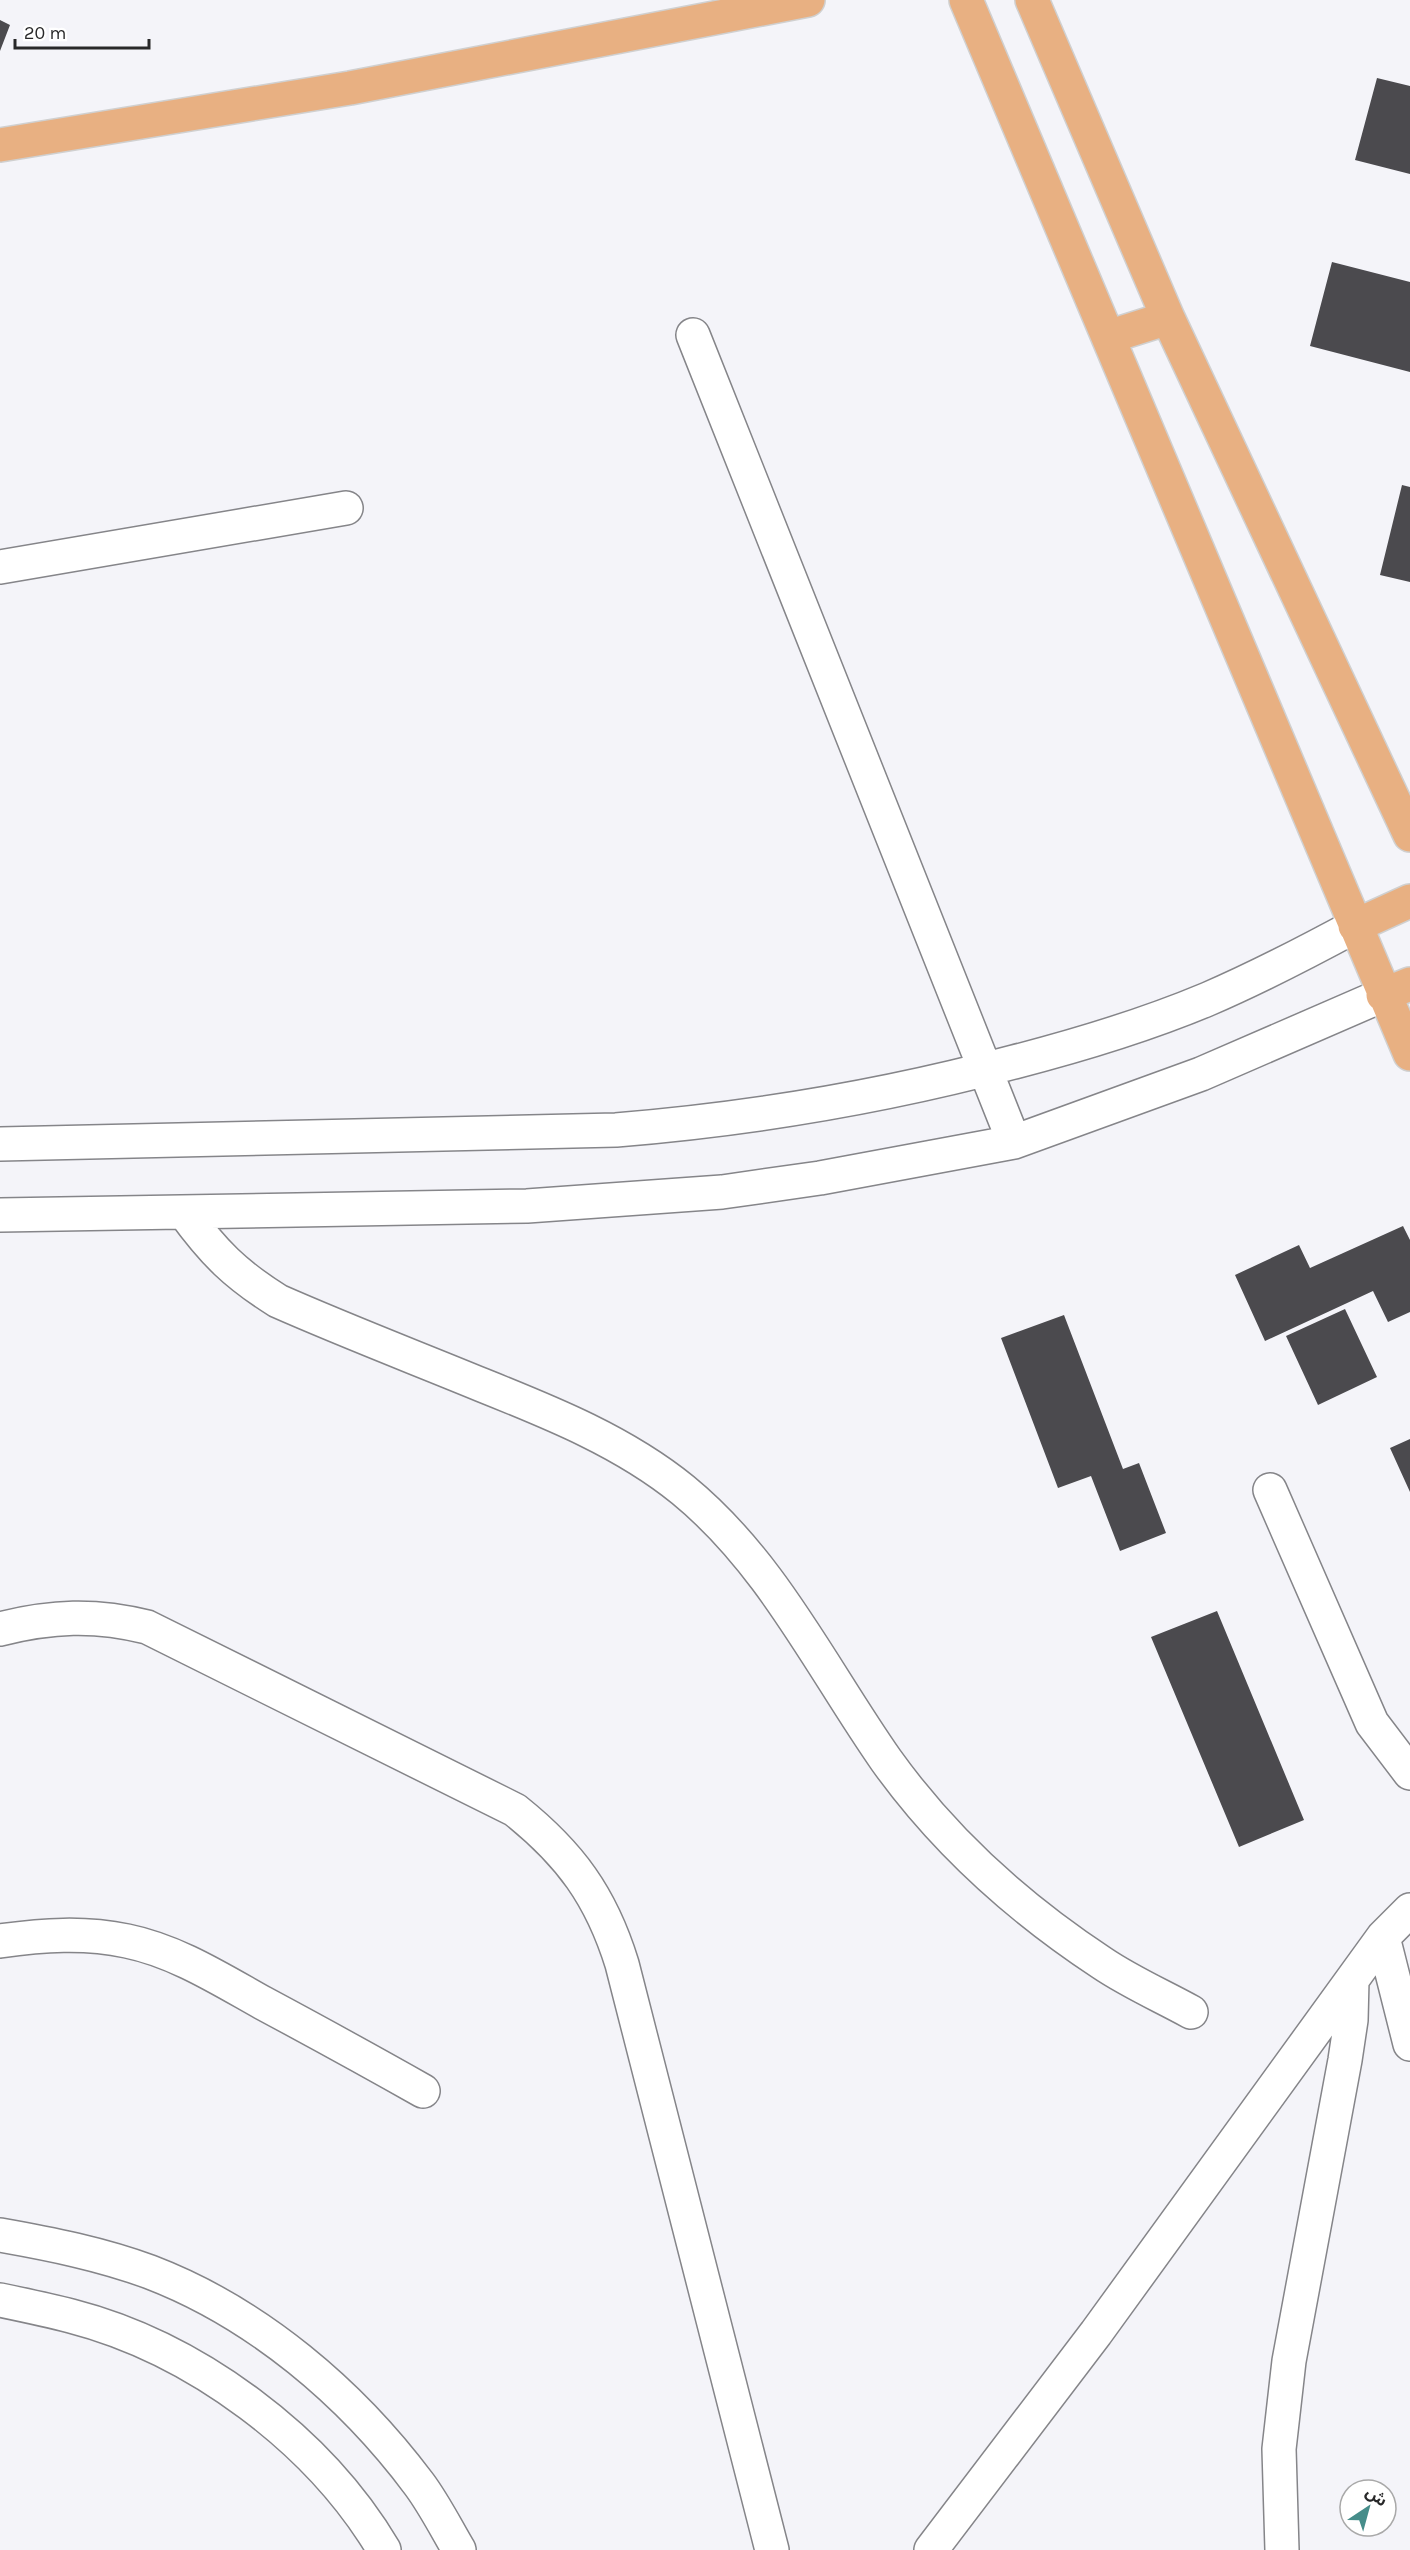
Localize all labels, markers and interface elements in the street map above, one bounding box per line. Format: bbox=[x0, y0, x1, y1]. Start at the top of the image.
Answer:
scale bar bbox=[15, 12, 148, 50]
text: 20 m bbox=[24, 22, 66, 44]
north arrow bbox=[1338, 2478, 1398, 2538]
text: ش bbox=[1362, 2482, 1391, 2510]

